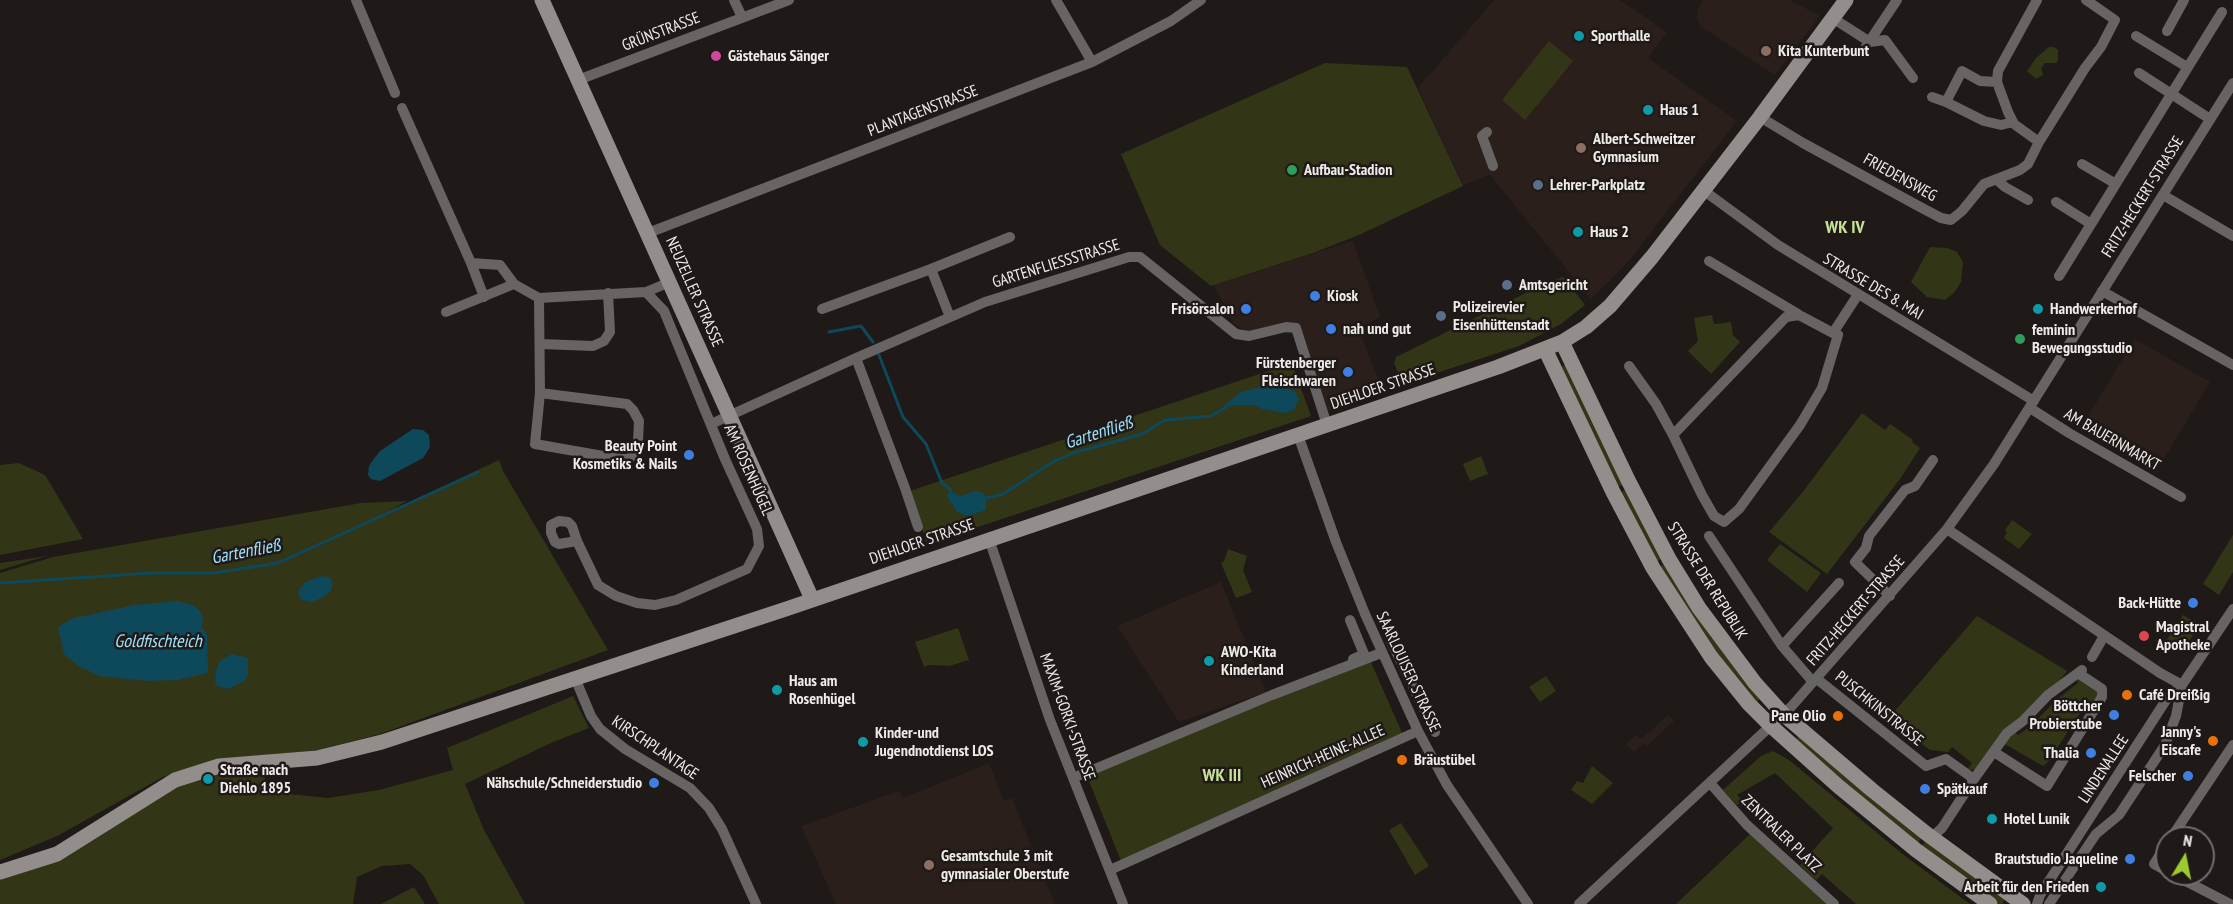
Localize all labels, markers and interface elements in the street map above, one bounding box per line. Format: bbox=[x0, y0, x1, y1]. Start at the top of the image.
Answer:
street label: GRÜNSTRASSE bbox=[619, 8, 703, 56]
place label: Sporthalle bbox=[1591, 26, 1650, 46]
marker: Sporthalle bbox=[1572, 29, 1586, 43]
place label: Kita Kunterbunt bbox=[1778, 41, 1869, 61]
marker: Kita Kunterbunt bbox=[1759, 44, 1773, 58]
place label: Gästehaus Sänger bbox=[728, 46, 829, 66]
marker: Gästehaus Sänger bbox=[709, 49, 723, 63]
street label: PLANTAGENSTRASSE bbox=[865, 81, 981, 141]
place label: Haus 1 bbox=[1660, 100, 1699, 120]
marker: Haus 1 bbox=[1641, 103, 1655, 117]
place label: Albert-Schweitzer Gymnasium bbox=[1593, 129, 1695, 167]
street label: FRITZ-HECKERT-STRASSE bbox=[2098, 133, 2188, 261]
marker: Albert-Schweitzer Gymnasium bbox=[1574, 141, 1588, 155]
street label: FRIEDENSWEG bbox=[1860, 150, 1940, 206]
place label: Aufbau-Stadion bbox=[1304, 160, 1392, 180]
marker: Aufbau-Stadion bbox=[1285, 163, 1299, 177]
place label: Lehrer-Parkplatz bbox=[1550, 175, 1645, 195]
marker: Lehrer-Parkplatz bbox=[1531, 178, 1545, 192]
district label: WK IV bbox=[1825, 217, 1865, 239]
place label: Haus 2 bbox=[1590, 222, 1629, 242]
marker: Haus 2 bbox=[1571, 225, 1585, 239]
street label: NEUZELLER STRASSE bbox=[661, 234, 727, 350]
street label: GARTENFLIESSSTRASSE bbox=[990, 236, 1122, 292]
street label: STRASSE DES 8. MAI bbox=[1820, 250, 1926, 324]
place label: Amtsgericht bbox=[1519, 275, 1588, 295]
marker: Amtsgericht bbox=[1500, 278, 1514, 292]
place label: Kiosk bbox=[1327, 286, 1358, 306]
marker: Kiosk bbox=[1308, 289, 1322, 303]
place label: Polizeirevier Eisenhüttenstadt bbox=[1453, 297, 1549, 335]
place label: Frisörsalon bbox=[1171, 299, 1234, 319]
place label: Handwerkerhof bbox=[2050, 299, 2137, 319]
marker: Frisörsalon bbox=[1239, 302, 1253, 316]
marker: Handwerkerhof bbox=[2031, 302, 2045, 316]
marker: Polizeirevier Eisenhüttenstadt bbox=[1434, 309, 1448, 323]
place label: nah und gut bbox=[1343, 319, 1411, 339]
place label: feminin Bewegungsstudio bbox=[2032, 320, 2132, 358]
marker: nah und gut bbox=[1324, 322, 1338, 336]
marker: feminin Bewegungsstudio bbox=[2013, 332, 2027, 346]
place label: Fürstenberger Fleischwaren bbox=[1256, 353, 1336, 391]
street label: DIEHLOER STRASSE bbox=[1328, 360, 1438, 414]
marker: Fürstenberger Fleischwaren bbox=[1341, 365, 1355, 379]
street label: AM BAUERNMARKT bbox=[2061, 405, 2163, 475]
water label: Gartenfließ bbox=[1062, 412, 1136, 454]
street label: AM ROSENHÜGEL bbox=[719, 421, 777, 519]
place label: Beauty Point Kosmetiks & Nails bbox=[573, 436, 677, 474]
marker: Beauty Point Kosmetiks & Nails bbox=[682, 448, 696, 462]
street label: DIEHLOER STRASSE bbox=[867, 515, 977, 569]
street label: STRASSE DER REPUBLIK bbox=[1663, 519, 1751, 643]
water label: Gartenfließ bbox=[210, 535, 282, 569]
street label: FRITZ-HECKERT-STRASSE bbox=[1803, 552, 1909, 670]
place label: Back-Hütte bbox=[2118, 593, 2181, 613]
marker: Back-Hütte bbox=[2186, 596, 2200, 610]
street label: SAARLOUISER STRASSE bbox=[1372, 609, 1444, 735]
place label: Magistral Apotheke bbox=[2156, 617, 2210, 655]
marker: Magistral Apotheke bbox=[2137, 629, 2151, 643]
water label: Goldfischteich bbox=[114, 631, 202, 653]
place label: AWO-Kita Kinderland bbox=[1221, 642, 1284, 680]
street label: MAXIM-GORKI-STRASSE bbox=[1035, 651, 1099, 783]
marker: AWO-Kita Kinderland bbox=[1202, 654, 1216, 668]
street label: PUSCHKINSTRASSE bbox=[1831, 668, 1927, 750]
place label: Haus am Rosenhügel bbox=[789, 671, 855, 709]
marker: Haus am Rosenhügel bbox=[770, 683, 784, 697]
place label: Café Dreißig bbox=[2139, 685, 2210, 705]
marker: Café Dreißig bbox=[2120, 688, 2134, 702]
place label: Böttcher Probierstube bbox=[2029, 696, 2102, 734]
place label: Pane Olio bbox=[1771, 706, 1826, 726]
marker: Böttcher Probierstube bbox=[2107, 708, 2121, 722]
marker: Pane Olio bbox=[1831, 709, 1845, 723]
street label: KIRSCHPLANTAGE bbox=[608, 712, 702, 784]
street label: HEINRICH-HEINE-ALLEE bbox=[1258, 721, 1388, 793]
place label: Janny's Eiscafe bbox=[2161, 722, 2201, 760]
place label: Kinder-und Jugendnotdienst LOS bbox=[875, 723, 994, 761]
street label: LINDENALLEE bbox=[2075, 731, 2133, 807]
marker: Janny's Eiscafe bbox=[2206, 734, 2220, 748]
marker: Kinder-und Jugendnotdienst LOS bbox=[856, 735, 870, 749]
place label: Thalia bbox=[2044, 743, 2079, 763]
marker: Thalia bbox=[2084, 746, 2098, 760]
place label: Bräustübel bbox=[1414, 750, 1475, 770]
marker: Bräustübel bbox=[1395, 753, 1409, 767]
place label: Straße nach Diehlo 1895 bbox=[220, 760, 291, 798]
district label: WK III bbox=[1203, 765, 1241, 787]
place label: Felscher bbox=[2129, 766, 2176, 786]
marker: Felscher bbox=[2181, 769, 2195, 783]
marker: Straße nach Diehlo 1895 bbox=[201, 772, 215, 786]
place label: Nähschule/Schneiderstudio bbox=[486, 773, 642, 793]
marker: Nähschule/Schneiderstudio bbox=[647, 776, 661, 790]
place label: Spätkauf bbox=[1937, 779, 1987, 799]
marker: Spätkauf bbox=[1918, 782, 1932, 796]
street label: ZENTRALER PLATZ bbox=[1737, 791, 1825, 877]
place label: Hotel Lunik bbox=[2004, 809, 2070, 829]
marker: Hotel Lunik bbox=[1985, 812, 1999, 826]
north arrow bbox=[2155, 826, 2215, 886]
text: N bbox=[2182, 830, 2194, 851]
place label: Gesamtschule 3 mit gymnasialer Oberstufe bbox=[941, 846, 1069, 884]
place label: Brautstudio Jaqueline bbox=[1995, 849, 2118, 869]
marker: Brautstudio Jaqueline bbox=[2123, 852, 2137, 866]
marker: Gesamtschule 3 mit gymnasialer Oberstufe bbox=[922, 858, 936, 872]
place label: Arbeit für den Frieden bbox=[1964, 877, 2089, 897]
marker: Arbeit für den Frieden bbox=[2094, 880, 2108, 894]

